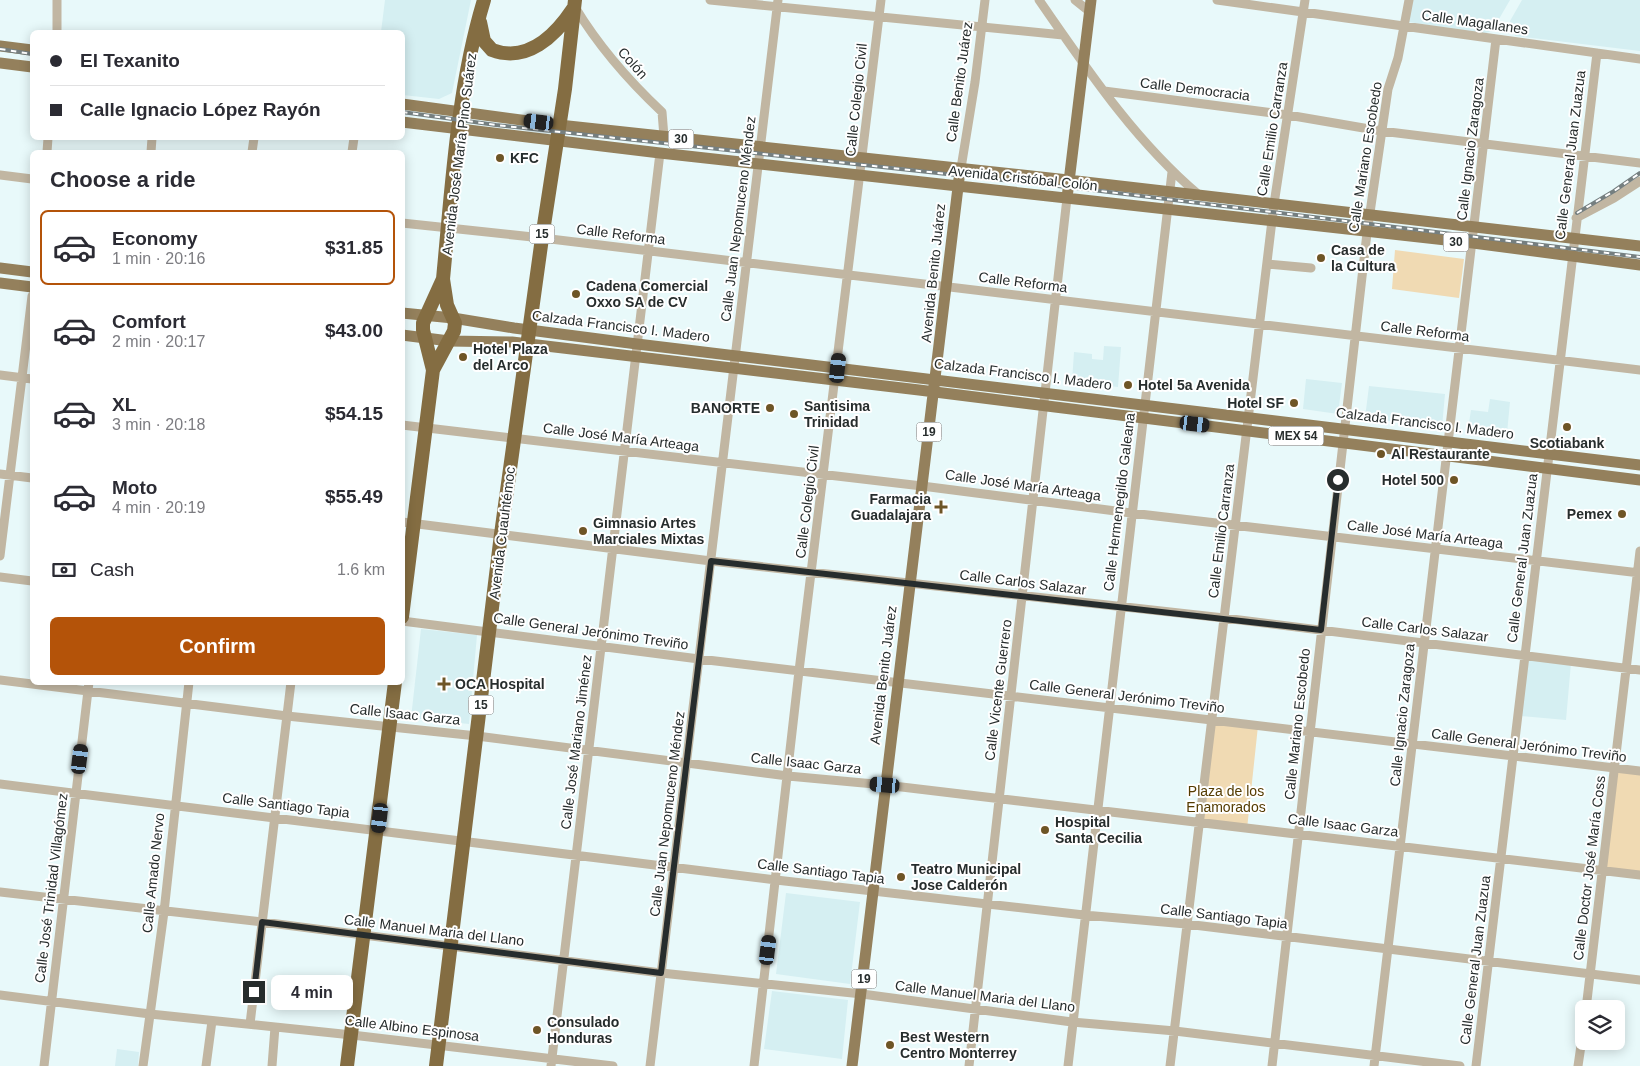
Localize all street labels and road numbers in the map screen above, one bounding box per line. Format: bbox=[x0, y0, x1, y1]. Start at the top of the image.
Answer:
street label: Calle Magallanes bbox=[1421, 7, 1529, 37]
street label: Calle Benito Juárez bbox=[943, 21, 975, 143]
street label: Calle Colegio Civil bbox=[842, 43, 870, 157]
street label: Colón bbox=[615, 44, 651, 82]
street label: Avenida José María Pino Suárez bbox=[439, 52, 479, 256]
street label: Calle Emilio Carranza bbox=[1254, 61, 1291, 197]
street label: Calle General Juan Zuazua bbox=[1552, 69, 1588, 241]
street label: Calle Democracia bbox=[1139, 74, 1251, 104]
street label: Calle Ignacio Zaragoza bbox=[1453, 76, 1487, 221]
street label: Calle Mariano Escobedo bbox=[1345, 80, 1385, 234]
street label: Calle Juan Nepomuceno Méndez bbox=[717, 115, 759, 323]
road number: 30 bbox=[668, 130, 694, 148]
street label: Avenida Cristóbal Colón bbox=[948, 162, 1098, 194]
street label: Avenida Benito Juárez bbox=[918, 203, 948, 343]
street label: Calle Reforma bbox=[576, 221, 667, 247]
road number: 15 bbox=[530, 224, 554, 243]
road number: 30 bbox=[1444, 232, 1468, 252]
street label: Calle Reforma bbox=[978, 269, 1069, 295]
street label: Calzada Francisco I. Madero bbox=[531, 307, 711, 345]
street label: Calle Reforma bbox=[1380, 318, 1471, 344]
street label: Calzada Francisco I. Madero bbox=[933, 355, 1113, 393]
street label: Calzada Francisco I. Madero bbox=[1335, 404, 1515, 442]
street label: Calle Hermenegildo Galeana bbox=[1100, 412, 1138, 592]
street label: Calle José María Arteaga bbox=[542, 419, 700, 455]
road number: 19 bbox=[916, 422, 942, 442]
road number: MEX 54 bbox=[1268, 426, 1324, 446]
street label: Calle Colegio Civil bbox=[792, 445, 822, 559]
street label: Calle Emilio Carranza bbox=[1205, 463, 1237, 599]
street label: Avenida Cuauhtémoc bbox=[486, 466, 518, 600]
street label: Calle José María Arteaga bbox=[944, 466, 1102, 504]
street label: Calle General Juan Zuazua bbox=[1504, 472, 1540, 644]
street label: Calle José María Arteaga bbox=[1346, 516, 1504, 552]
street label: Calle Carlos Salazar bbox=[959, 566, 1088, 598]
street label: Avenida Benito Juárez bbox=[867, 605, 899, 745]
street label: Calle General Jerónimo Treviño bbox=[492, 609, 690, 653]
street label: Calle Carlos Salazar bbox=[1361, 613, 1490, 645]
street label: Calle Vicente Guerrero bbox=[981, 618, 1015, 762]
street label: Calle Ignacio Zaragoza bbox=[1387, 642, 1418, 787]
street label: Calle Mariano Escobedo bbox=[1281, 647, 1313, 801]
street label: Calle José Mariano Jiménez bbox=[557, 654, 595, 830]
street label: Calle General Jerónimo Treviño bbox=[1028, 676, 1226, 716]
road number: 15 bbox=[468, 696, 494, 714]
street label: Calle Isaac Garza bbox=[349, 700, 461, 728]
street label: Calle Juan Nepomuceno Méndez bbox=[646, 710, 688, 918]
street label: Calle General Jerónimo Treviño bbox=[1430, 725, 1628, 765]
street label: Calle Isaac Garza bbox=[750, 749, 862, 777]
street label: Calle Doctor José María Coss bbox=[1570, 775, 1608, 961]
street label: Calle Santiago Tapia bbox=[221, 789, 351, 821]
street label: Calle José Trinidad Villagómez bbox=[31, 792, 71, 984]
street label: Calle Isaac Garza bbox=[1287, 810, 1399, 840]
street label: Calle Amado Nervo bbox=[139, 812, 167, 934]
street label: Calle Santiago Tapia bbox=[756, 855, 886, 887]
street label: Calle General Juan Zuazua bbox=[1457, 874, 1493, 1046]
street label: Calle Santiago Tapia bbox=[1159, 900, 1289, 932]
street label: Calle Manuel Maria del Llano bbox=[343, 911, 525, 949]
road number: 19 bbox=[852, 970, 876, 989]
street label: Calle Manuel Maria del Llano bbox=[894, 977, 1076, 1015]
street label: Calle Albino Espinosa bbox=[344, 1012, 480, 1044]

